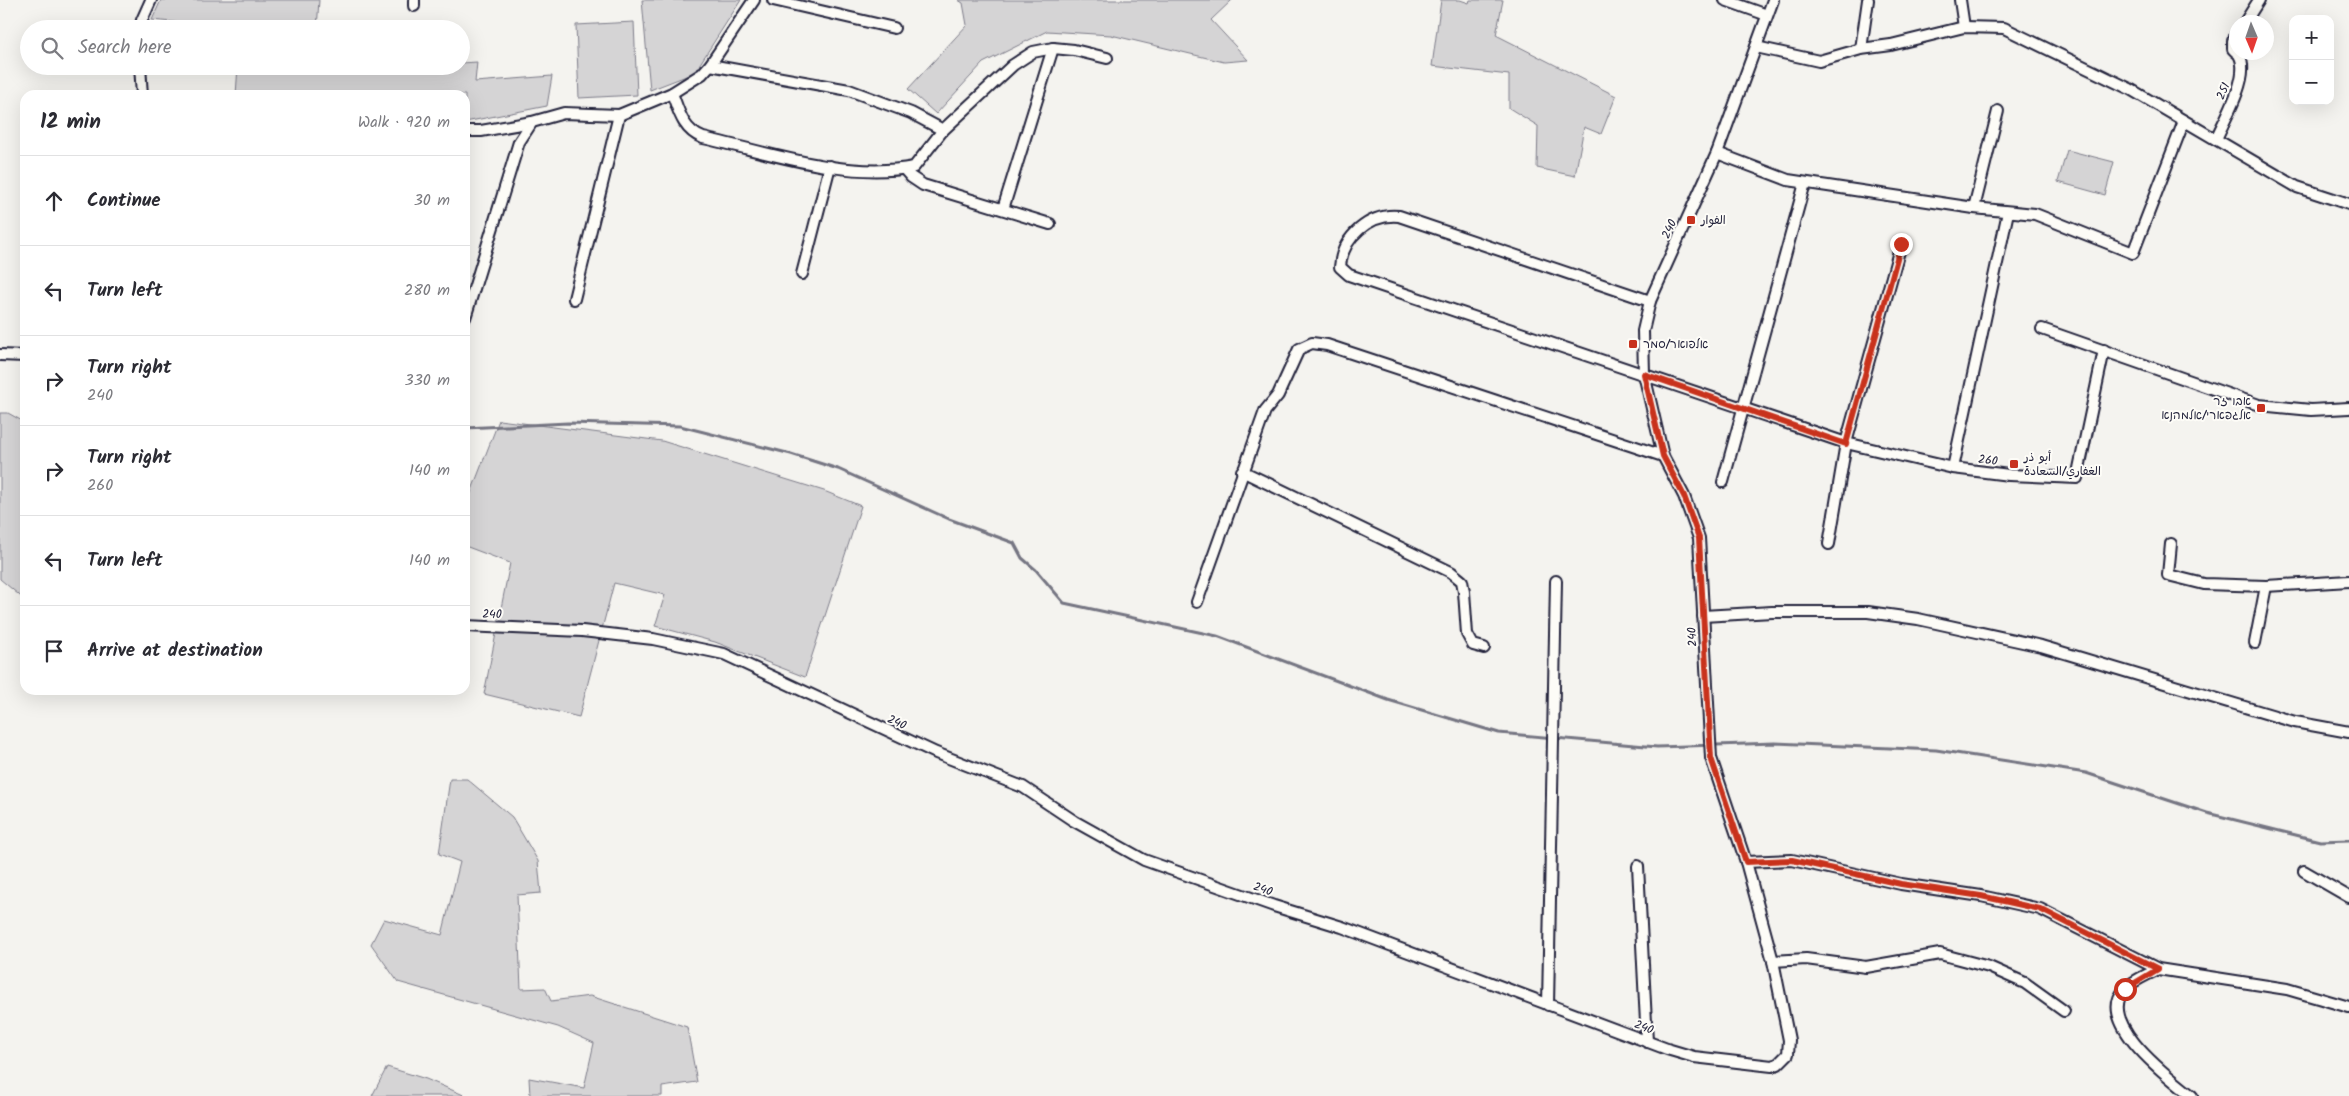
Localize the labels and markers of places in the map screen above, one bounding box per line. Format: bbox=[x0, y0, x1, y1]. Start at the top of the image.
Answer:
place label: الفوار bbox=[1700, 211, 1726, 230]
marker: الفوار bbox=[1685, 214, 1697, 226]
place label: אלפואר/סמר bbox=[1643, 335, 1709, 354]
marker: אלפואר/סמר bbox=[1627, 338, 1639, 350]
place label: אבו זר אלגפארי/אלמהנא bbox=[2161, 392, 2251, 425]
marker: אבו זר אלגפארי/אלמהנא bbox=[2255, 402, 2267, 414]
place label: أبو ذر الغفاري/السعادة bbox=[2023, 448, 2101, 481]
marker: أبو ذر الغفاري/السعادة bbox=[2008, 458, 2020, 470]

